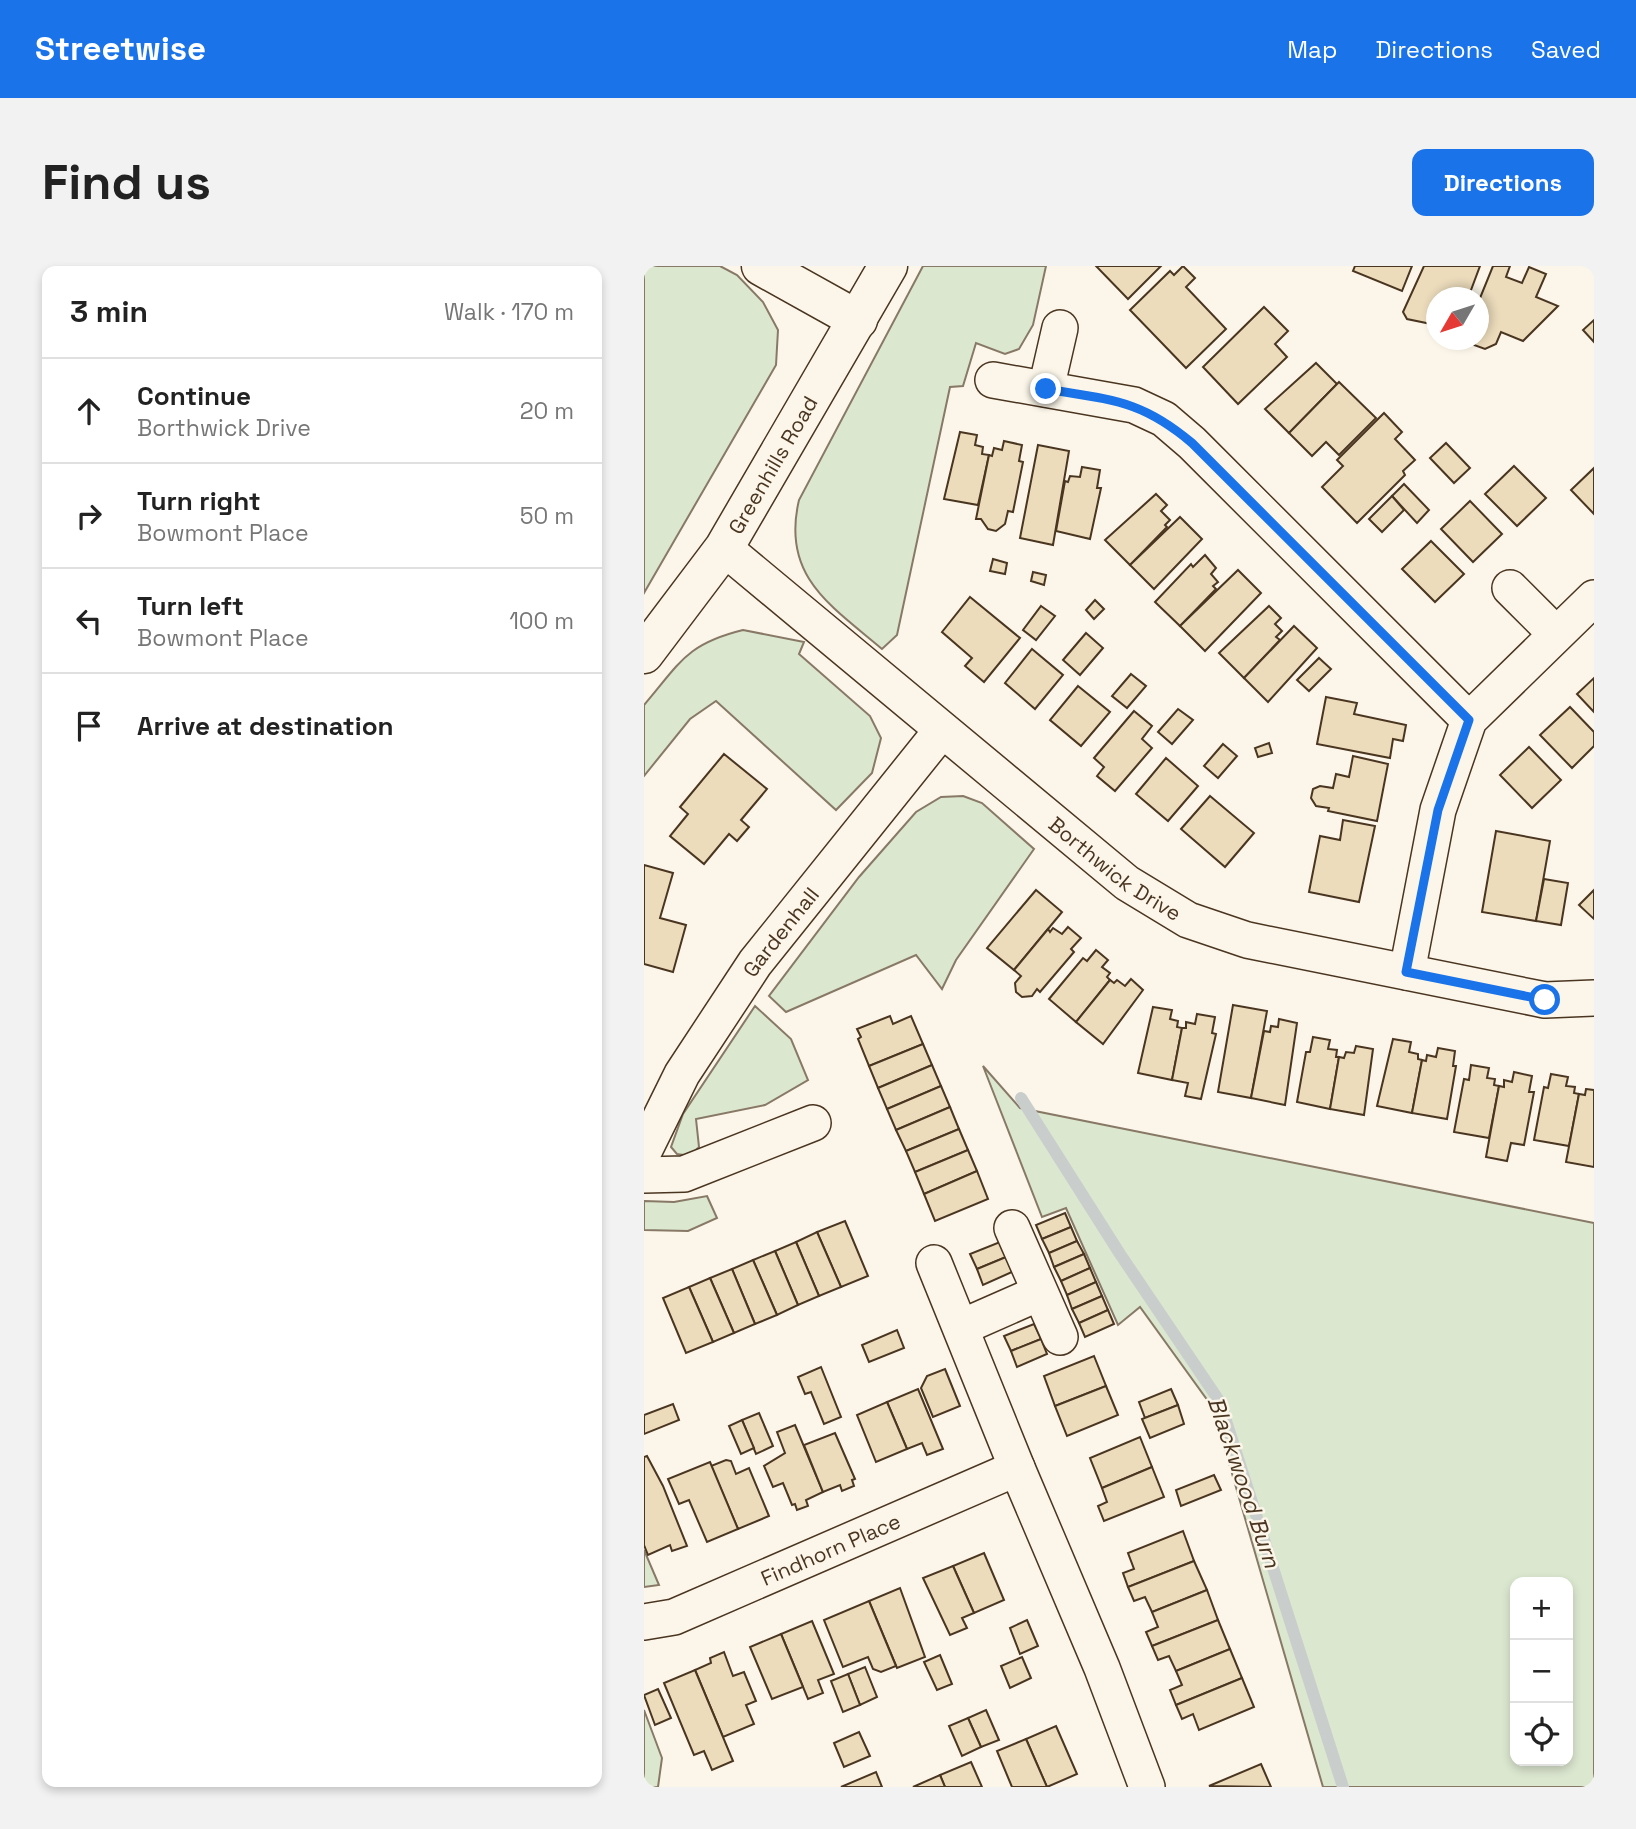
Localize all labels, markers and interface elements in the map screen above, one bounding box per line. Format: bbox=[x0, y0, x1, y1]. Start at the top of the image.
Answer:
text: Streetwise bbox=[35, 28, 206, 70]
text: Map bbox=[1287, 34, 1337, 65]
text: Directions bbox=[1375, 34, 1493, 65]
text: Saved bbox=[1531, 34, 1601, 65]
button: Directions bbox=[1412, 149, 1594, 216]
text: Find us bbox=[42, 151, 211, 213]
north arrow bbox=[1426, 287, 1489, 350]
text: 3 min bbox=[70, 292, 148, 331]
text: Walk · 170 m bbox=[444, 297, 574, 327]
route end bbox=[1030, 373, 1061, 404]
text: Continue bbox=[137, 379, 251, 413]
street label: Greenhills Road bbox=[722, 391, 823, 539]
icon: ahead bbox=[70, 392, 108, 430]
text: 20 m bbox=[520, 396, 574, 426]
text: Borthwick Drive bbox=[137, 413, 311, 443]
text: Turn right bbox=[137, 484, 261, 518]
icon: right bbox=[70, 497, 108, 535]
text: 50 m bbox=[520, 501, 574, 531]
text: Bowmont Place bbox=[137, 518, 309, 548]
text: Turn left bbox=[137, 589, 244, 623]
icon: left bbox=[70, 602, 108, 640]
text: 100 m bbox=[509, 606, 574, 636]
text: Bowmont Place bbox=[137, 623, 309, 653]
icon: arrive bbox=[70, 707, 108, 745]
text: Arrive at destination bbox=[137, 709, 394, 743]
street label: Borthwick Drive bbox=[1043, 810, 1186, 926]
street label: Gardenhall bbox=[736, 881, 824, 982]
route start bbox=[1529, 984, 1560, 1015]
water label: Blackwood Burn bbox=[1201, 1392, 1288, 1572]
street label: Findhorn Place bbox=[757, 1507, 904, 1591]
map controls bbox=[1510, 1577, 1573, 1766]
button: + bbox=[1510, 1577, 1573, 1640]
button: − bbox=[1510, 1640, 1573, 1703]
button: locate bbox=[1510, 1703, 1573, 1766]

